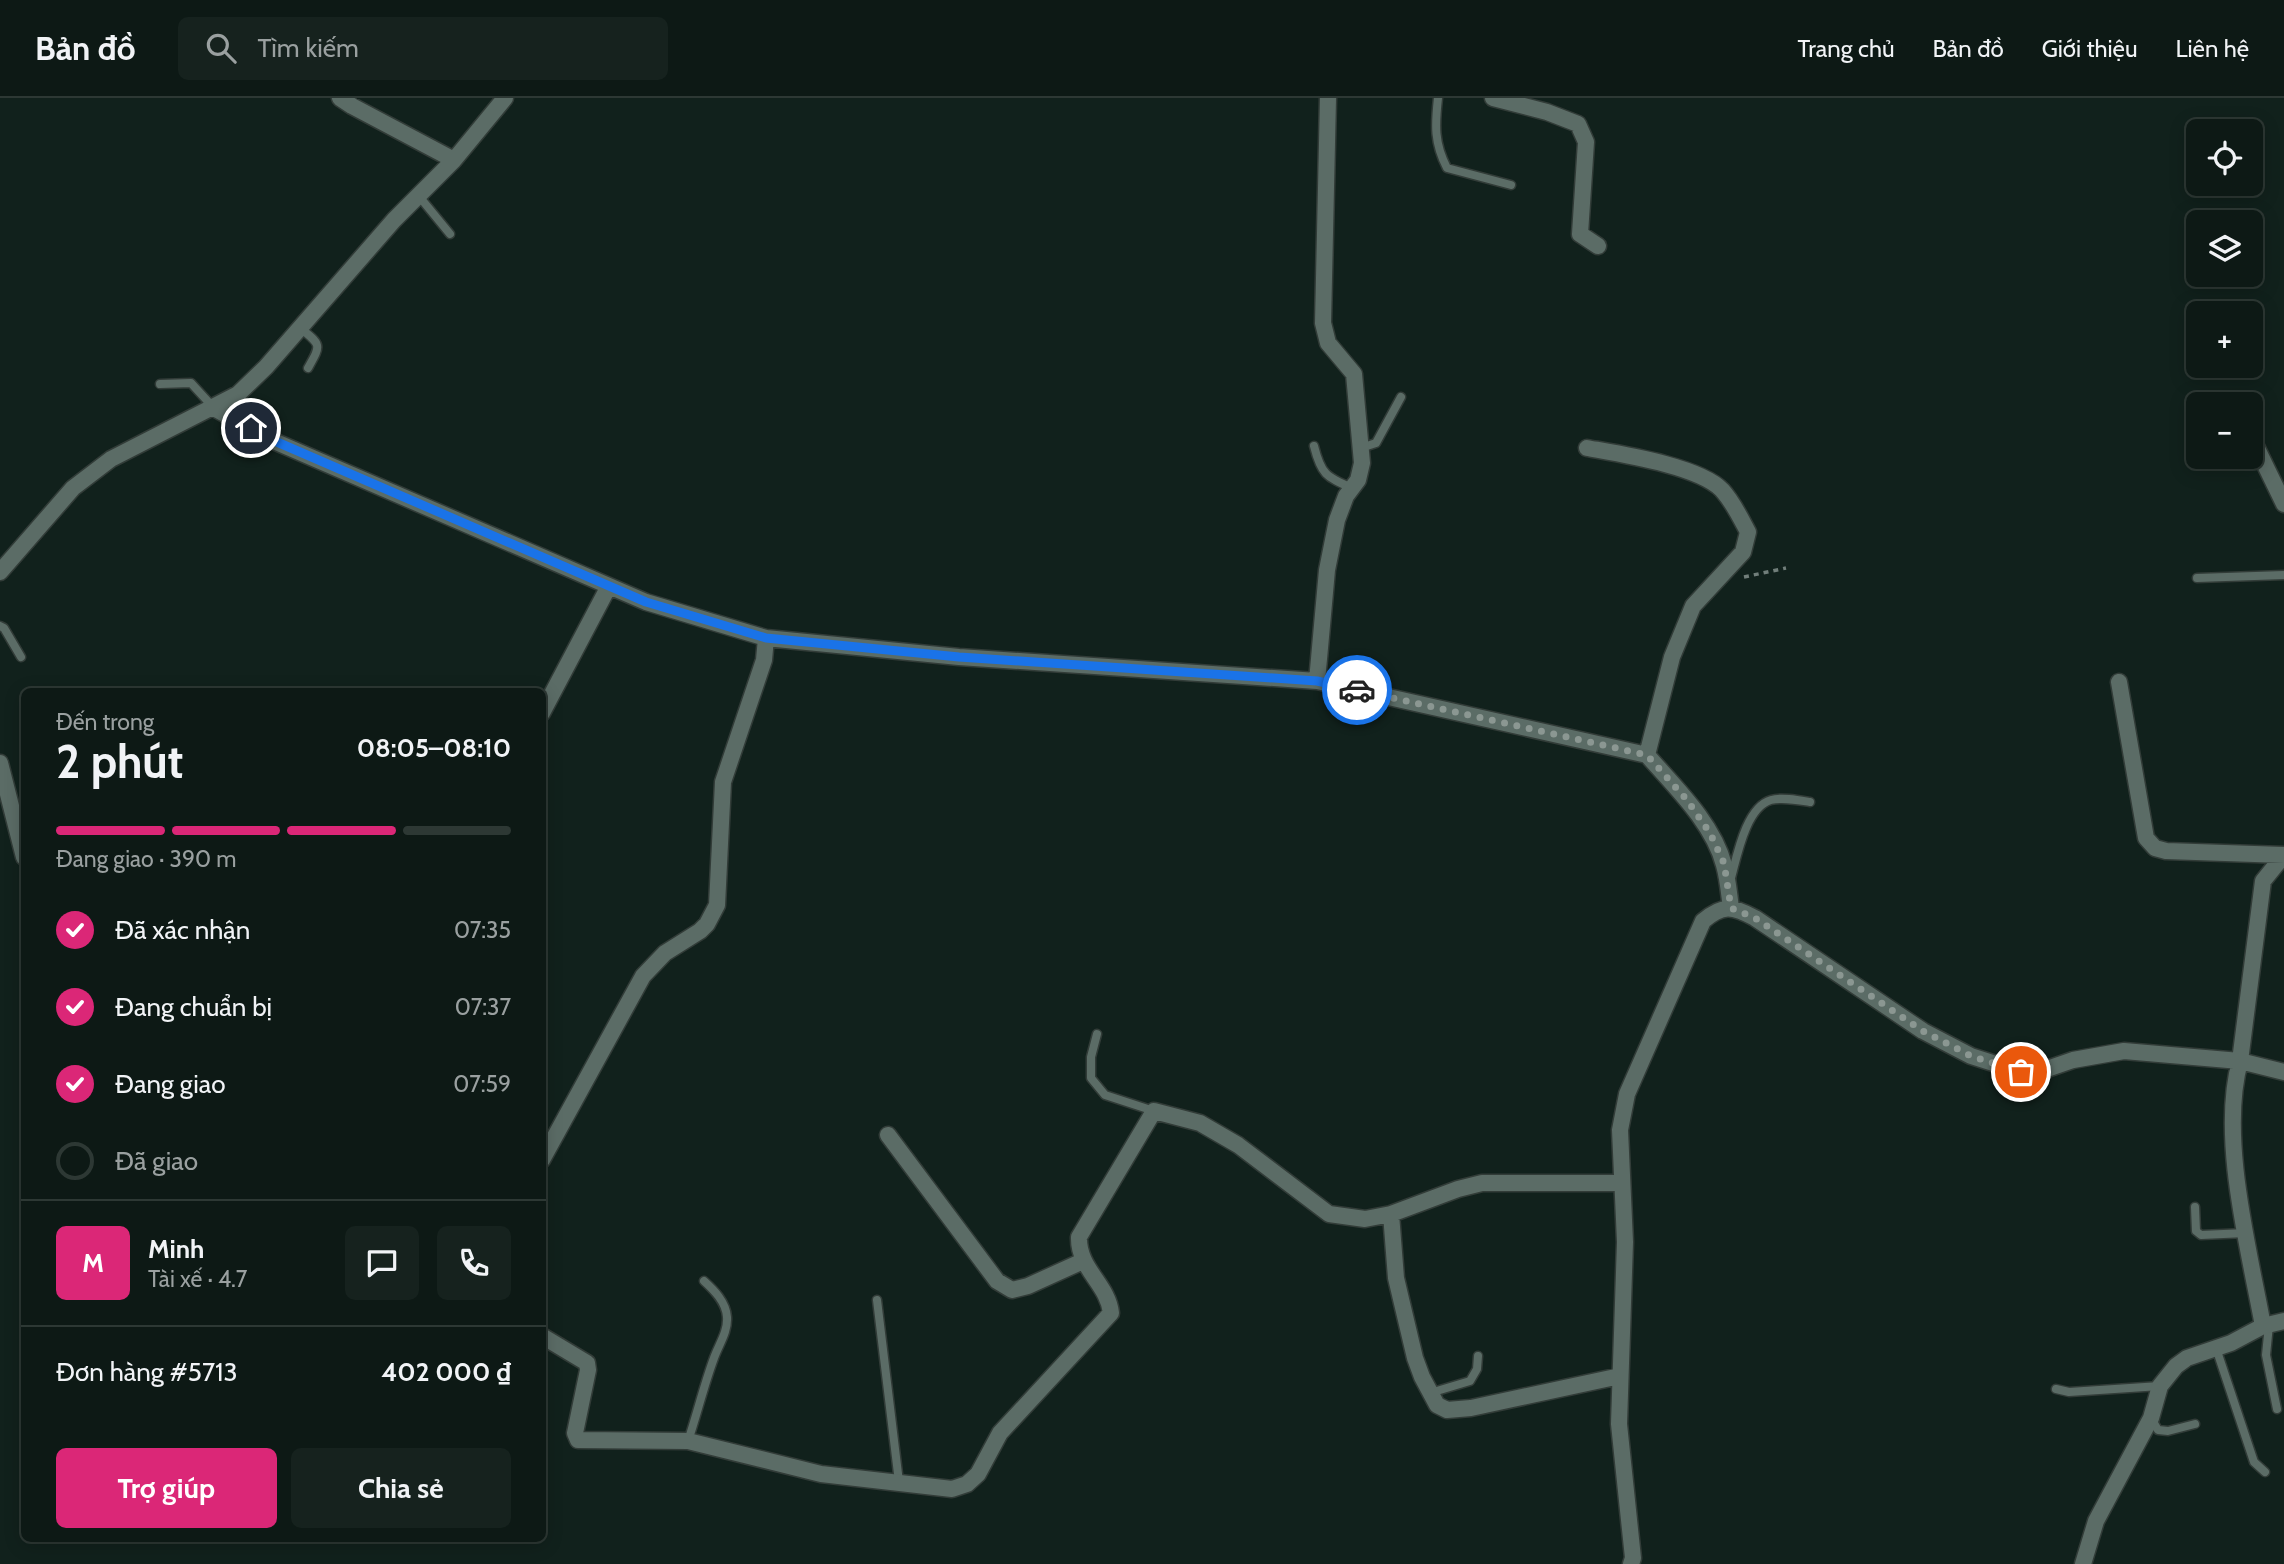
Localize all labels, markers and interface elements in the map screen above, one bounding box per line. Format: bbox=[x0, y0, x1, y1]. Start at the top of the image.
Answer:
search box bbox=[178, 17, 668, 80]
text: Bản đồ bbox=[35, 28, 136, 68]
icon: search bbox=[202, 29, 240, 67]
text: Tìm kiếm bbox=[258, 32, 359, 64]
text: Trang chủ bbox=[1798, 34, 1894, 63]
text: Bản đồ bbox=[1932, 34, 2004, 63]
text: Giới thiệu bbox=[2042, 34, 2137, 63]
text: Liên hệ bbox=[2175, 34, 2249, 63]
map controls bbox=[2186, 119, 2263, 469]
button: locate bbox=[2186, 119, 2263, 196]
button: layers bbox=[2186, 210, 2263, 287]
button: + bbox=[2186, 301, 2263, 378]
button: − bbox=[2186, 392, 2263, 469]
pin bbox=[221, 398, 281, 458]
icon: home bbox=[232, 409, 270, 447]
courier bbox=[1322, 655, 1392, 725]
icon: car bbox=[1338, 671, 1376, 709]
text: Đến trong bbox=[56, 708, 154, 736]
text: 08:05–08:10 bbox=[357, 732, 511, 764]
text: 2 phút bbox=[56, 734, 183, 790]
text: Đang giao · 390 m bbox=[56, 845, 236, 873]
icon: check bbox=[56, 911, 94, 949]
text: Đã xác nhận bbox=[115, 914, 250, 946]
text: 07:35 bbox=[454, 916, 511, 944]
icon: check bbox=[56, 988, 94, 1026]
text: Đang chuẩn bị bbox=[115, 991, 272, 1023]
text: 07:37 bbox=[455, 993, 511, 1021]
pin bbox=[1991, 1042, 2051, 1102]
icon: bag bbox=[2002, 1053, 2040, 1091]
icon: check bbox=[56, 1065, 94, 1103]
text: Đang giao bbox=[115, 1068, 226, 1100]
text: 07:59 bbox=[453, 1070, 511, 1098]
text: Đã giao bbox=[115, 1145, 198, 1177]
button: chat bbox=[345, 1226, 419, 1300]
button: phone bbox=[437, 1226, 511, 1300]
text: Minh bbox=[148, 1233, 204, 1265]
text: M bbox=[82, 1247, 104, 1279]
text: Tài xế · 4.7 bbox=[148, 1265, 247, 1293]
text: Đơn hàng #5713 bbox=[56, 1356, 238, 1388]
text: 402 000 ₫ bbox=[381, 1356, 511, 1388]
button: Trợ giúp bbox=[56, 1448, 277, 1528]
button: Chia sẻ bbox=[291, 1448, 511, 1528]

